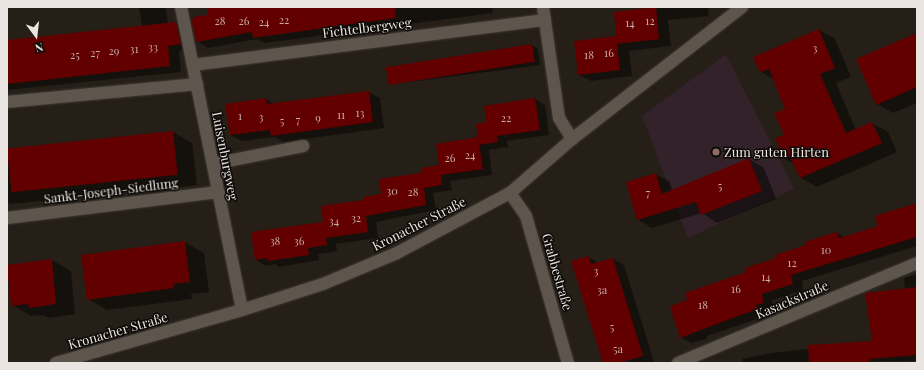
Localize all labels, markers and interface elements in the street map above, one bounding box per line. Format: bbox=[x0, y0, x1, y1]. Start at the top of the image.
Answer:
house number: 22 bbox=[279, 13, 289, 27]
house number: 28 bbox=[215, 14, 225, 28]
house number: 26 bbox=[239, 14, 249, 28]
house number: 12 bbox=[645, 14, 655, 28]
house number: 24 bbox=[259, 15, 269, 29]
street label: Fichtelbergweg bbox=[321, 15, 413, 41]
north arrow bbox=[16, 16, 56, 56]
house number: 14 bbox=[625, 16, 635, 30]
text: N bbox=[33, 40, 45, 56]
house number: 33 bbox=[148, 40, 158, 54]
house number: 3 bbox=[813, 41, 817, 55]
house number: 31 bbox=[129, 42, 139, 56]
house number: 29 bbox=[109, 44, 119, 58]
house number: 27 bbox=[90, 46, 100, 60]
house number: 16 bbox=[604, 46, 614, 60]
house number: 25 bbox=[70, 48, 80, 62]
house number: 18 bbox=[584, 48, 594, 62]
house number: 13 bbox=[356, 106, 364, 120]
house number: 11 bbox=[337, 108, 345, 122]
house number: 1 bbox=[238, 109, 242, 123]
street label: Luisenburgweg bbox=[209, 110, 241, 202]
house number: 3 bbox=[259, 110, 263, 124]
house number: 9 bbox=[315, 111, 321, 125]
house number: 22 bbox=[501, 111, 511, 125]
house number: 7 bbox=[296, 113, 300, 127]
house number: 5 bbox=[280, 114, 284, 128]
place label: Zum guten Hirten bbox=[724, 144, 829, 160]
marker: Zum guten Hirten bbox=[711, 147, 721, 157]
house number: 24 bbox=[465, 148, 475, 162]
house number: 26 bbox=[445, 151, 455, 165]
street label: Sankt-Joseph-Siedlung bbox=[43, 175, 179, 207]
house number: 5 bbox=[718, 179, 722, 193]
house number: 30 bbox=[386, 184, 398, 198]
house number: 28 bbox=[408, 185, 418, 199]
house number: 7 bbox=[646, 186, 650, 200]
street label: Kronacher Straße bbox=[370, 194, 468, 254]
house number: 32 bbox=[351, 211, 361, 225]
house number: 34 bbox=[329, 214, 339, 228]
street label: Grabbestraße bbox=[539, 232, 575, 312]
house number: 38 bbox=[270, 234, 280, 248]
house number: 36 bbox=[294, 234, 304, 248]
house number: 10 bbox=[821, 243, 831, 257]
house number: 12 bbox=[787, 256, 797, 270]
house number: 3 bbox=[594, 264, 598, 278]
house number: 14 bbox=[761, 270, 771, 284]
street label: Kasackstraße bbox=[753, 278, 831, 322]
house number: 16 bbox=[731, 282, 741, 296]
house number: 3a bbox=[597, 283, 607, 297]
house number: 18 bbox=[698, 298, 708, 312]
street label: Kronacher Straße bbox=[66, 309, 170, 353]
house number: 5 bbox=[610, 320, 614, 334]
house number: 5a bbox=[613, 342, 623, 356]

